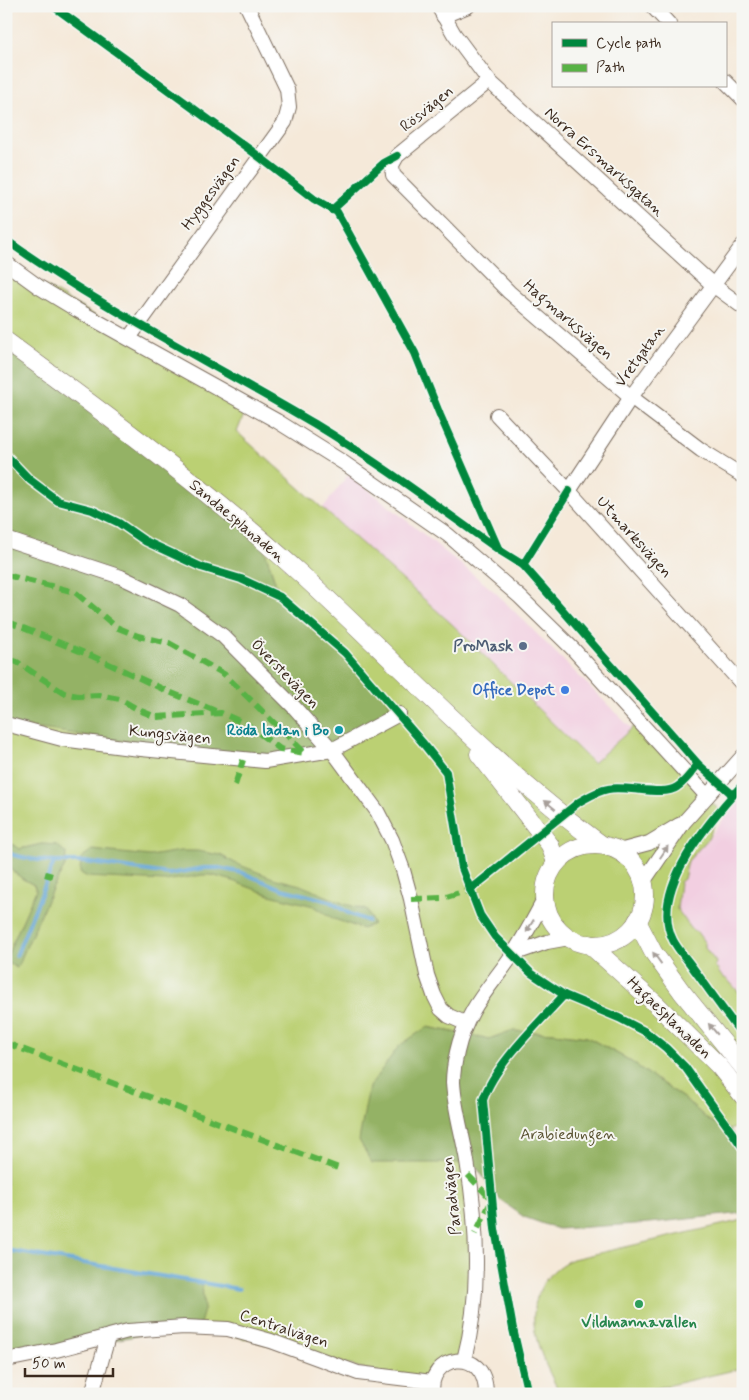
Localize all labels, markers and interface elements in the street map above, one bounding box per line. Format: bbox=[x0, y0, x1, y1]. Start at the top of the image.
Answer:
legend bbox=[552, 22, 726, 88]
text: Cycle path bbox=[596, 34, 661, 54]
text: Path bbox=[596, 58, 625, 78]
street label: Rösvägen bbox=[396, 81, 458, 137]
street label: Norra Ersmarksgatan bbox=[540, 103, 669, 222]
street label: Hyggesvägen bbox=[177, 151, 246, 235]
street label: Hagmarksvägen bbox=[518, 275, 617, 366]
street label: Vretgatan bbox=[610, 320, 670, 392]
street label: Sandaesplanaden bbox=[185, 475, 290, 568]
street label: Utmarksvägen bbox=[591, 491, 677, 583]
street label: Överstevägen bbox=[246, 634, 324, 714]
place label: ProMask bbox=[453, 636, 513, 657]
marker: ProMask bbox=[517, 640, 529, 652]
place label: Office Depot bbox=[472, 680, 556, 701]
marker: Office Depot bbox=[559, 684, 571, 696]
street label: Kungsvägen bbox=[128, 720, 212, 751]
place label: Röda ladan i Bo bbox=[227, 720, 329, 741]
marker: Röda ladan i Bo bbox=[333, 724, 345, 736]
one-way arrow bbox=[543, 800, 556, 811]
one-way arrow bbox=[659, 845, 669, 859]
one-way arrow bbox=[525, 919, 534, 932]
one-way arrow bbox=[652, 951, 662, 965]
street label: Hagaesplanaden bbox=[621, 972, 716, 1064]
one-way arrow bbox=[707, 1023, 718, 1036]
park label: Arabiedungen bbox=[520, 1124, 616, 1146]
street label: Paradvägen bbox=[437, 1156, 467, 1236]
marker: Vildmannavallen bbox=[633, 1298, 645, 1310]
street label: Centralvägen bbox=[237, 1305, 331, 1353]
place label: Vildmannavallen bbox=[581, 1312, 697, 1333]
scale bar bbox=[25, 1345, 112, 1377]
text: 50 m bbox=[32, 1354, 66, 1374]

